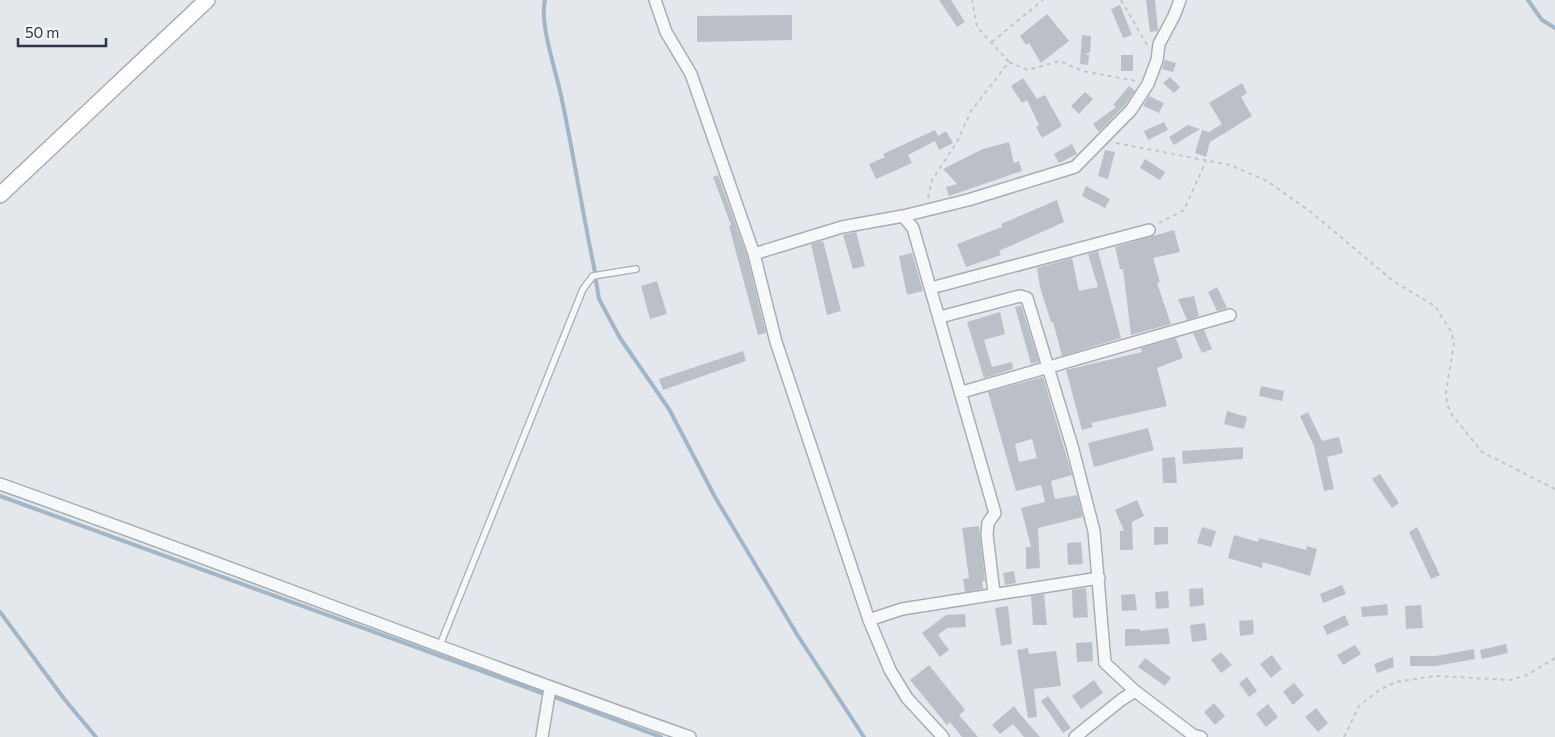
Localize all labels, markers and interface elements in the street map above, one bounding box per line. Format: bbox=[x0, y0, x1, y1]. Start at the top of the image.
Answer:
scale bar bbox=[18, 15, 105, 47]
text: 50 m bbox=[25, 23, 59, 41]

